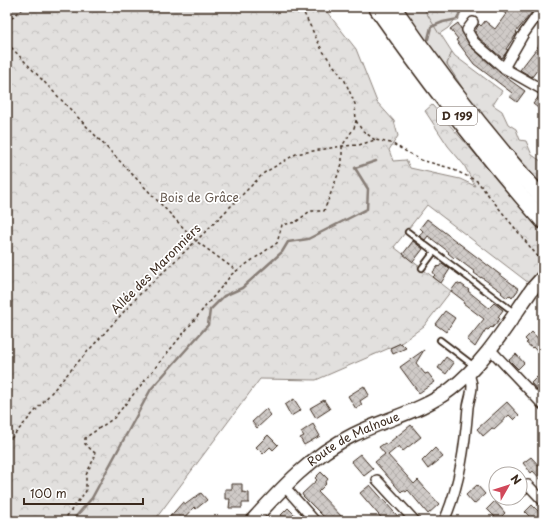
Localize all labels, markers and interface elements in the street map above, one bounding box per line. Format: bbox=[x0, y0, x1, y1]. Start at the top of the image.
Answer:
road number: D 199 bbox=[437, 107, 477, 125]
park label: Bois de Grâce bbox=[159, 188, 239, 206]
street label: Allée des Maronniers bbox=[106, 219, 205, 317]
street label: Route de Malnoue bbox=[303, 407, 402, 470]
north arrow bbox=[488, 466, 528, 506]
text: N bbox=[507, 471, 526, 488]
scale bar bbox=[24, 480, 143, 506]
text: 100 m bbox=[30, 484, 67, 502]

